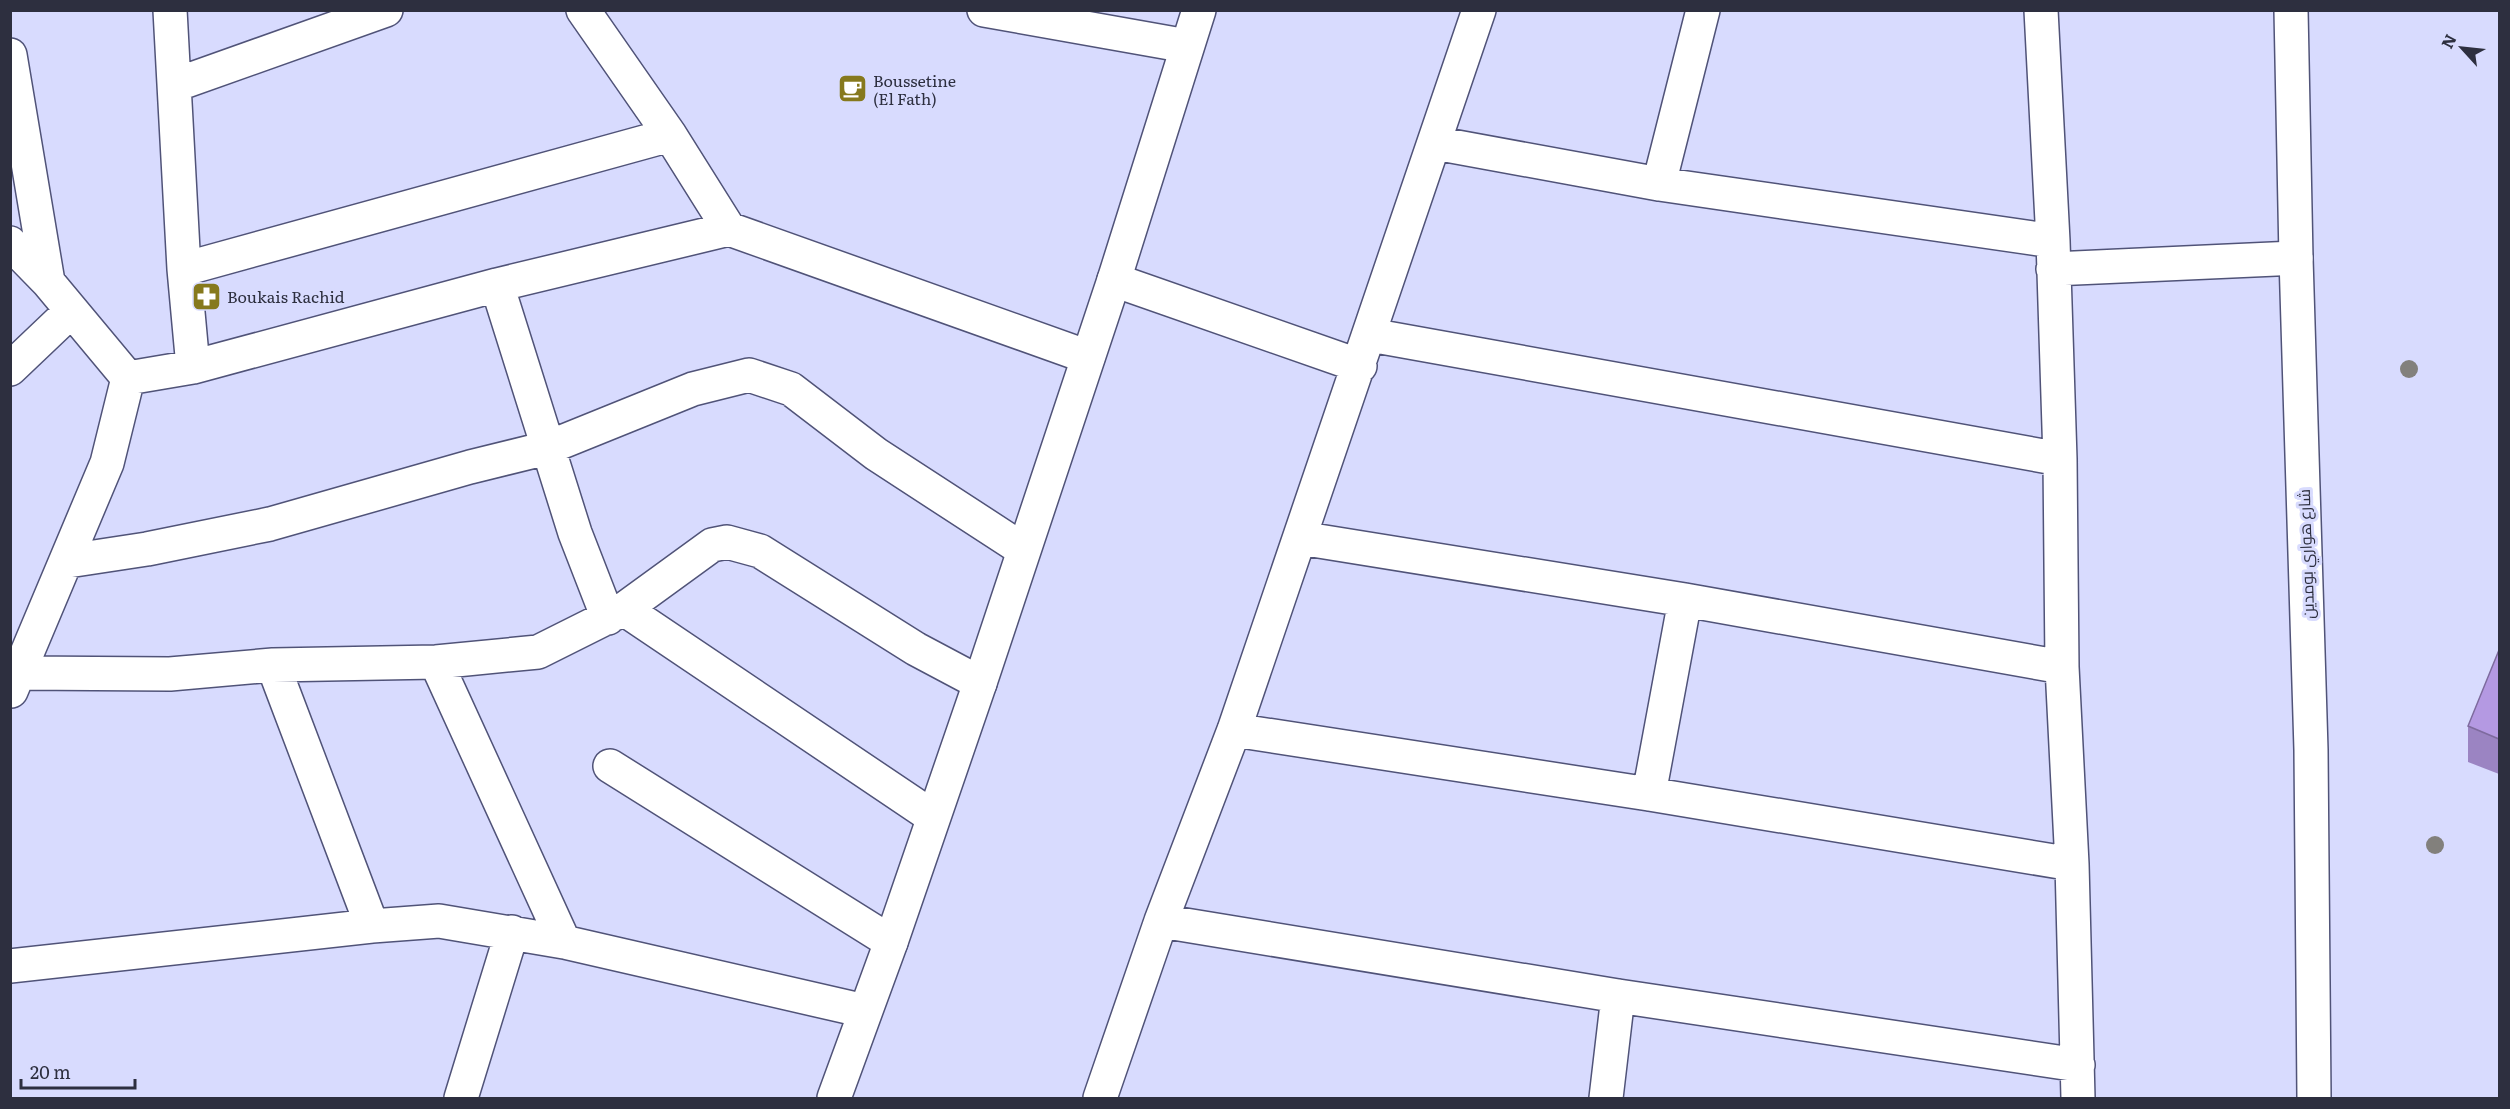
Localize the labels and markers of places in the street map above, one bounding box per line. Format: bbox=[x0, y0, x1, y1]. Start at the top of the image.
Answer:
place label: Boussetine (El Fath) bbox=[873, 68, 956, 110]
cafe icon: Boussetine (El Fath) bbox=[836, 73, 868, 105]
pharmacy icon: Boukais Rachid bbox=[190, 280, 222, 312]
place label: Boukais Rachid bbox=[227, 284, 345, 308]

